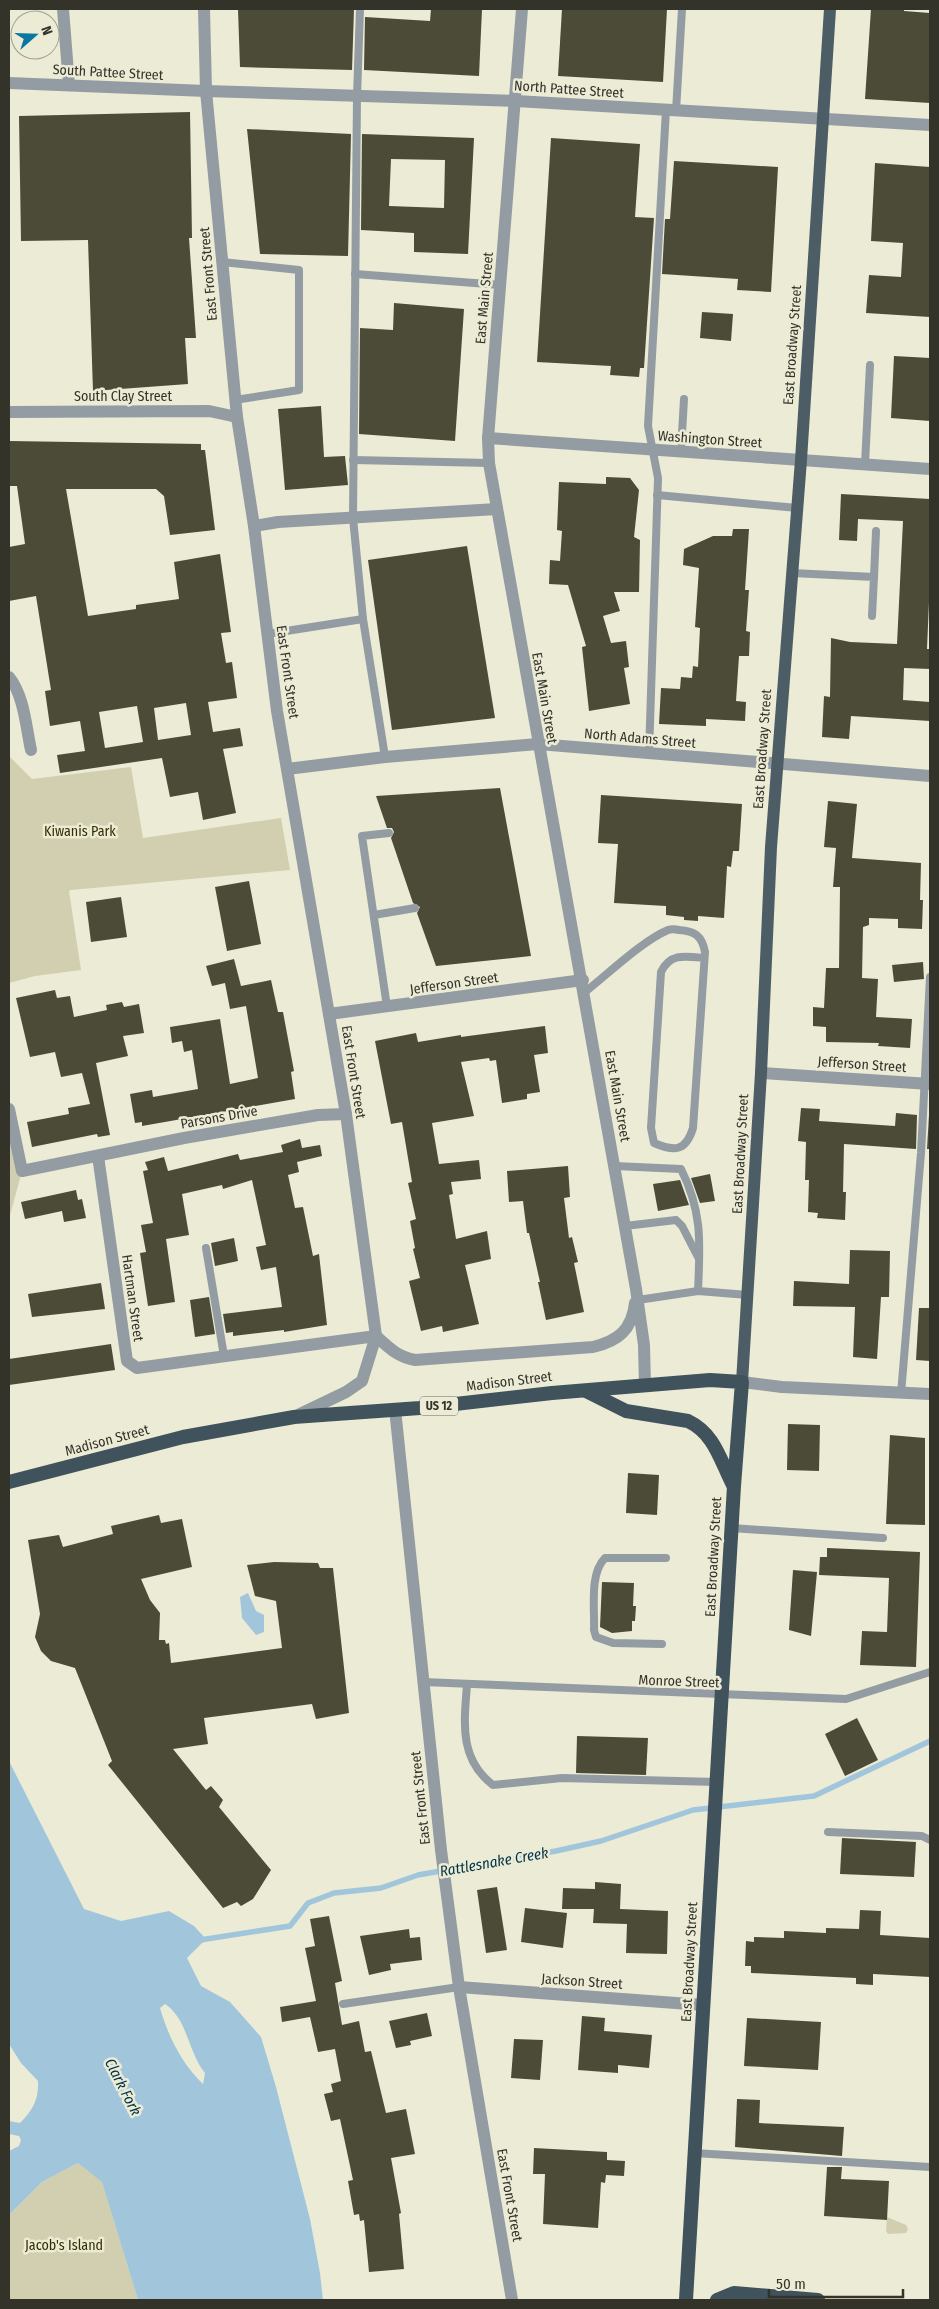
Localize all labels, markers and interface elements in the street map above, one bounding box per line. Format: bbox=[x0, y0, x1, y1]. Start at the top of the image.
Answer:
north arrow bbox=[10, 10, 60, 60]
text: N bbox=[37, 24, 56, 38]
street label: South Pattee Street bbox=[52, 61, 164, 84]
street label: North Pattee Street bbox=[514, 77, 625, 102]
street label: East Front Street bbox=[196, 226, 221, 322]
street label: East Main Street bbox=[472, 251, 497, 345]
street label: East Broadway Street bbox=[780, 284, 805, 406]
street label: South Clay Street bbox=[74, 388, 172, 405]
street label: Washington Street bbox=[657, 427, 763, 452]
street label: East Front Street bbox=[273, 624, 303, 720]
street label: East Main Street bbox=[528, 651, 561, 745]
street label: East Broadway Street bbox=[750, 688, 775, 810]
street label: North Adams Street bbox=[583, 725, 697, 752]
park label: Kiwanis Park bbox=[44, 823, 116, 840]
street label: Jefferson Street bbox=[409, 969, 500, 998]
street label: East Front Street bbox=[338, 1024, 369, 1120]
street label: East Main Street bbox=[601, 1049, 634, 1143]
street label: Jefferson Street bbox=[817, 1053, 907, 1076]
street label: East Broadway Street bbox=[729, 1093, 752, 1215]
street label: Parsons Drive bbox=[179, 1102, 259, 1133]
street label: Hartman Street bbox=[118, 1254, 147, 1343]
street label: Madison Street bbox=[465, 1368, 553, 1395]
road number: US 12 bbox=[420, 1396, 458, 1415]
street label: Madison Street bbox=[63, 1421, 151, 1460]
street label: East Broadway Street bbox=[702, 1496, 725, 1618]
street label: Monroe Street bbox=[638, 1672, 720, 1691]
street label: East Front Street bbox=[407, 1750, 434, 1846]
water label: Rattlesnake Creek bbox=[438, 1843, 550, 1880]
street label: East Broadway Street bbox=[678, 1901, 701, 2023]
street label: Jackson Street bbox=[541, 1970, 624, 1993]
water label: Clark Fork bbox=[101, 2055, 145, 2119]
street label: East Front Street bbox=[493, 2147, 526, 2243]
park label: Jacob's Island bbox=[25, 2237, 103, 2254]
scale bar bbox=[769, 2266, 903, 2298]
text: 50 m bbox=[776, 2275, 806, 2293]

